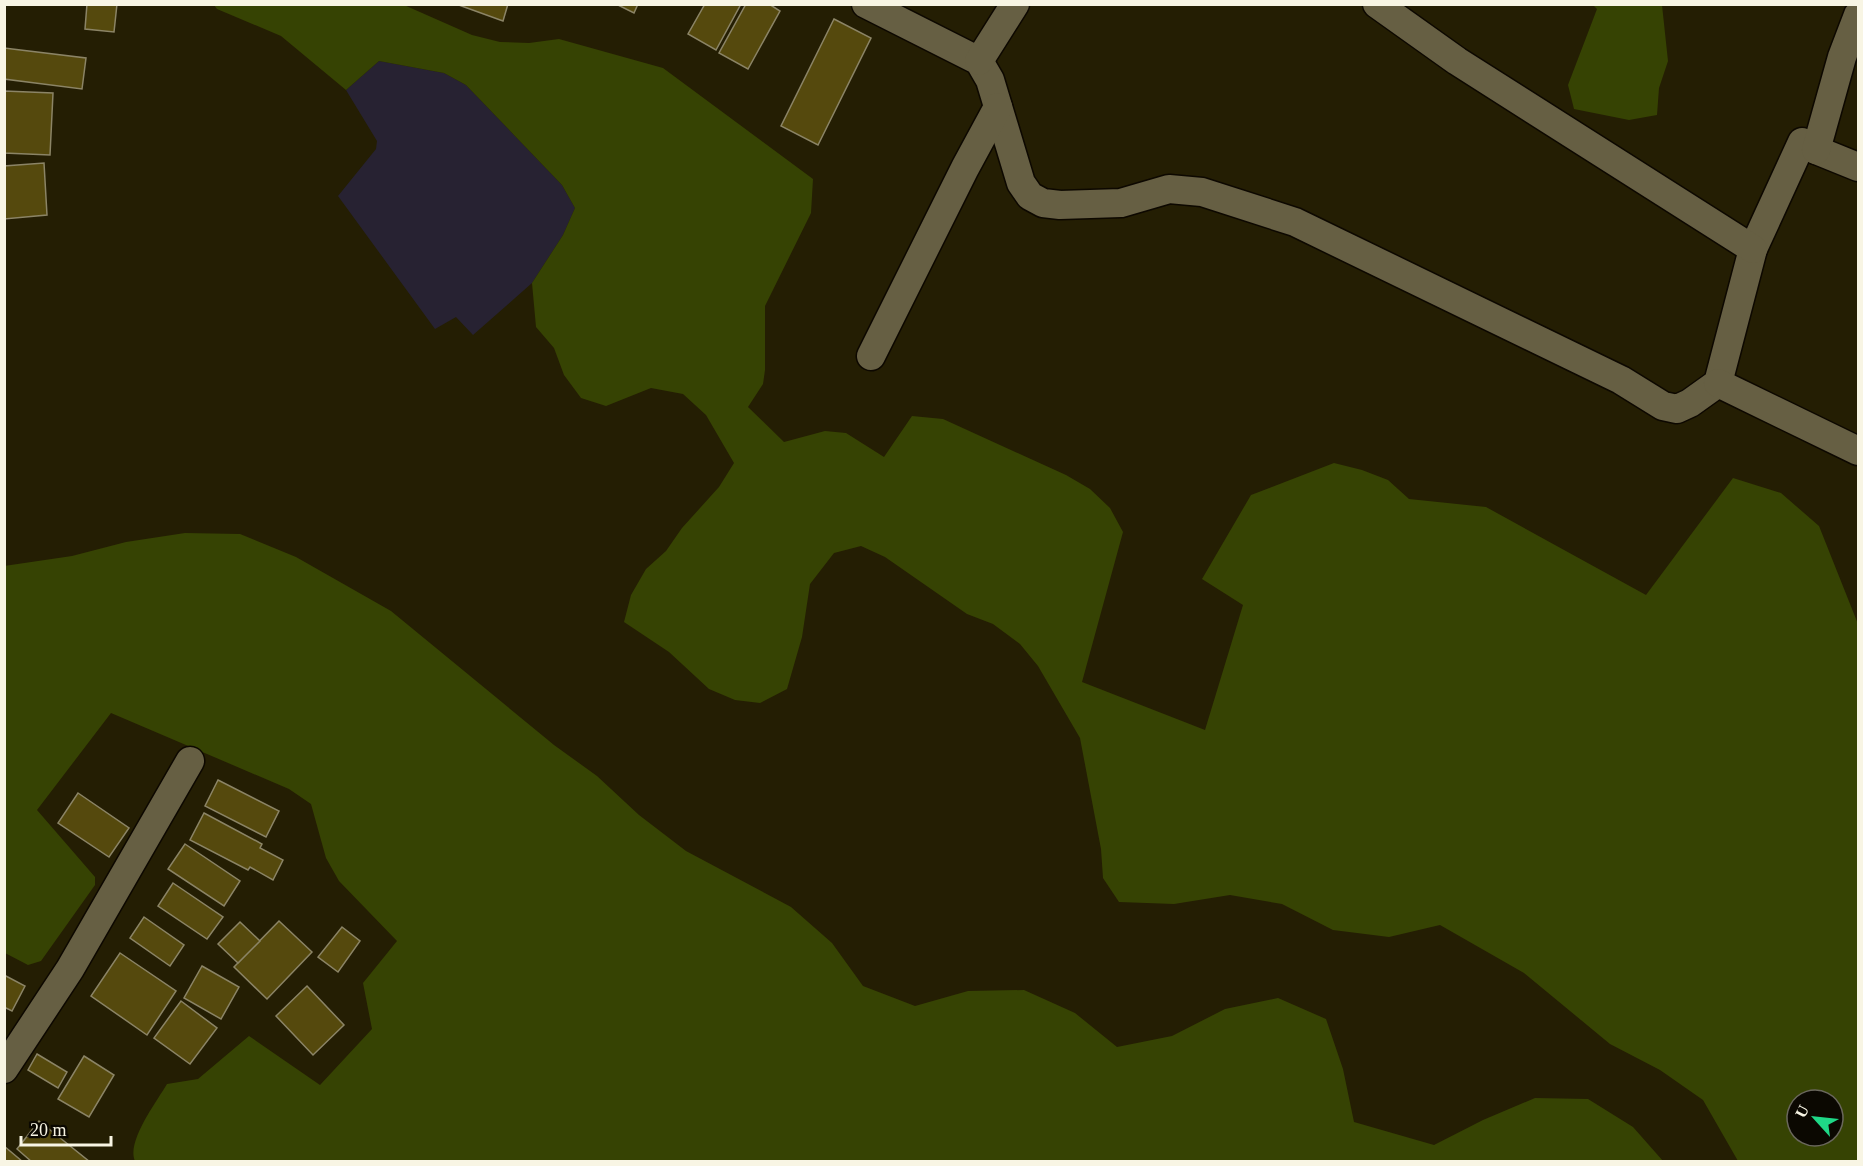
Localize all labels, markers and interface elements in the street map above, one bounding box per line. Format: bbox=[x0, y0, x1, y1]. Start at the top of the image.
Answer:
north arrow bbox=[1785, 1088, 1845, 1148]
text: U bbox=[1792, 1102, 1812, 1120]
scale bar bbox=[21, 1109, 111, 1147]
text: 20 m bbox=[30, 1120, 67, 1140]

